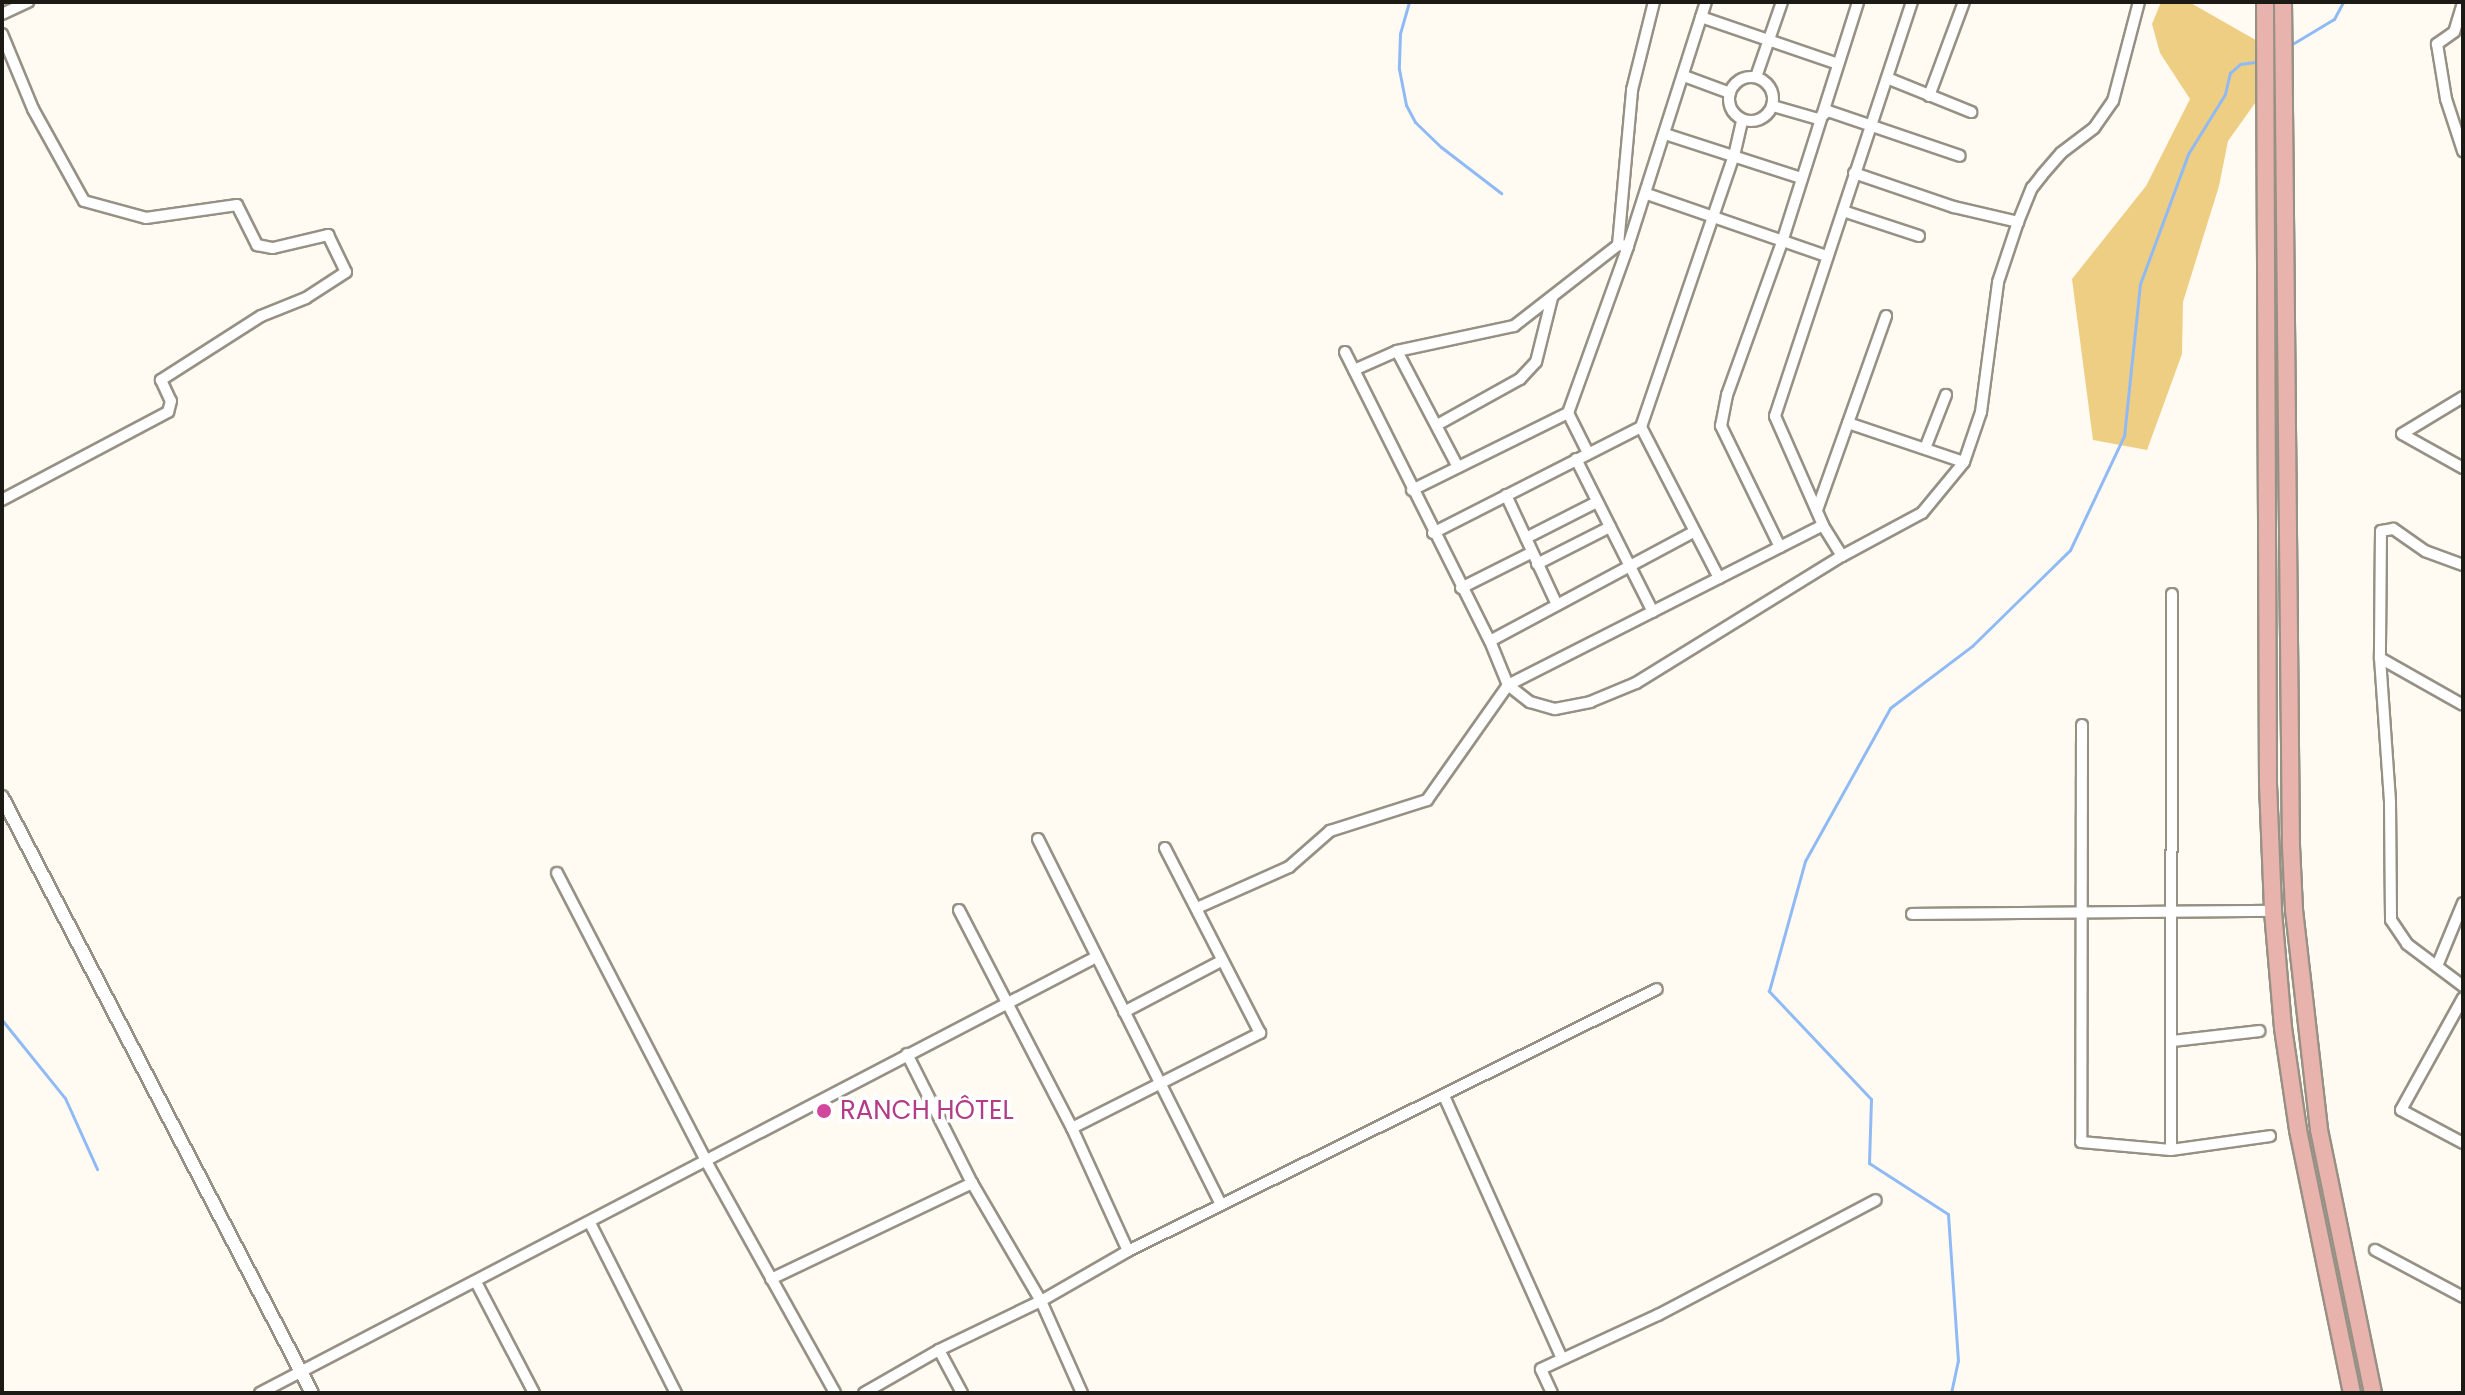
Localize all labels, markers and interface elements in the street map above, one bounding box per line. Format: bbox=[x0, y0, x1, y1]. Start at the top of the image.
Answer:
place label: RANCH HÔTEL bbox=[840, 1095, 1014, 1127]
marker: RANCH HÔTEL bbox=[815, 1102, 833, 1120]

